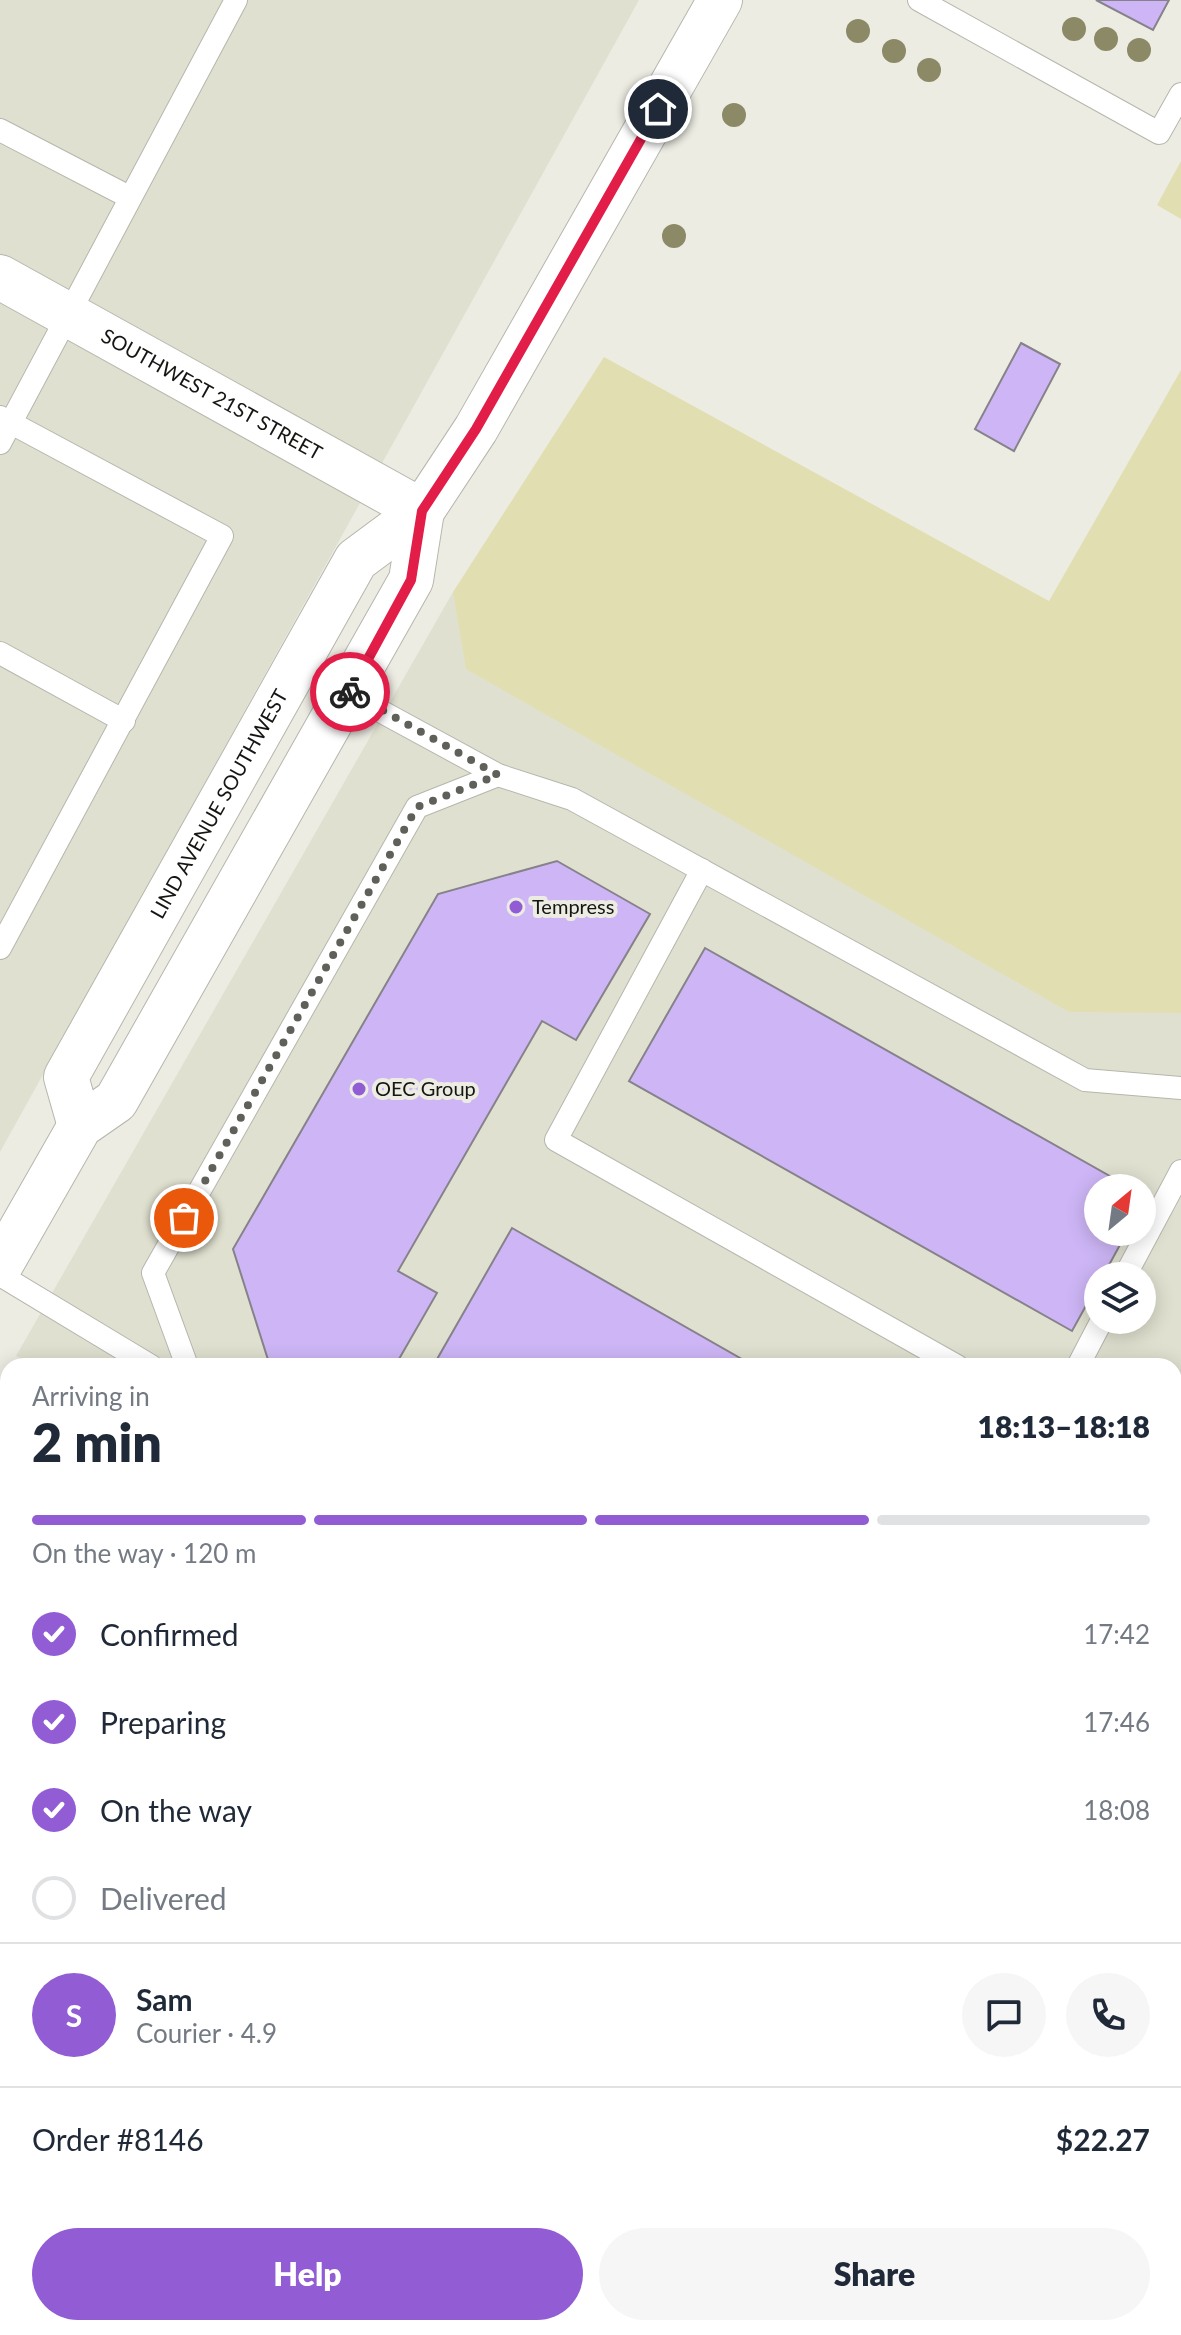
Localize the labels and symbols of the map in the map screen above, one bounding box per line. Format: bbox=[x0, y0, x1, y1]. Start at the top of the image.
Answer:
pin bbox=[624, 75, 692, 143]
street label: SOUTHWEST 21ST STREET bbox=[98, 323, 327, 464]
courier bbox=[310, 652, 390, 732]
street label: LIND AVENUE SOUTHWEST bbox=[145, 685, 292, 922]
place label: Tempress bbox=[532, 894, 614, 918]
marker: Tempress bbox=[507, 898, 525, 916]
place label: OEC Group bbox=[375, 1076, 476, 1100]
marker: OEC Group bbox=[350, 1080, 368, 1098]
north arrow bbox=[1084, 1174, 1156, 1246]
pin bbox=[150, 1184, 218, 1252]

